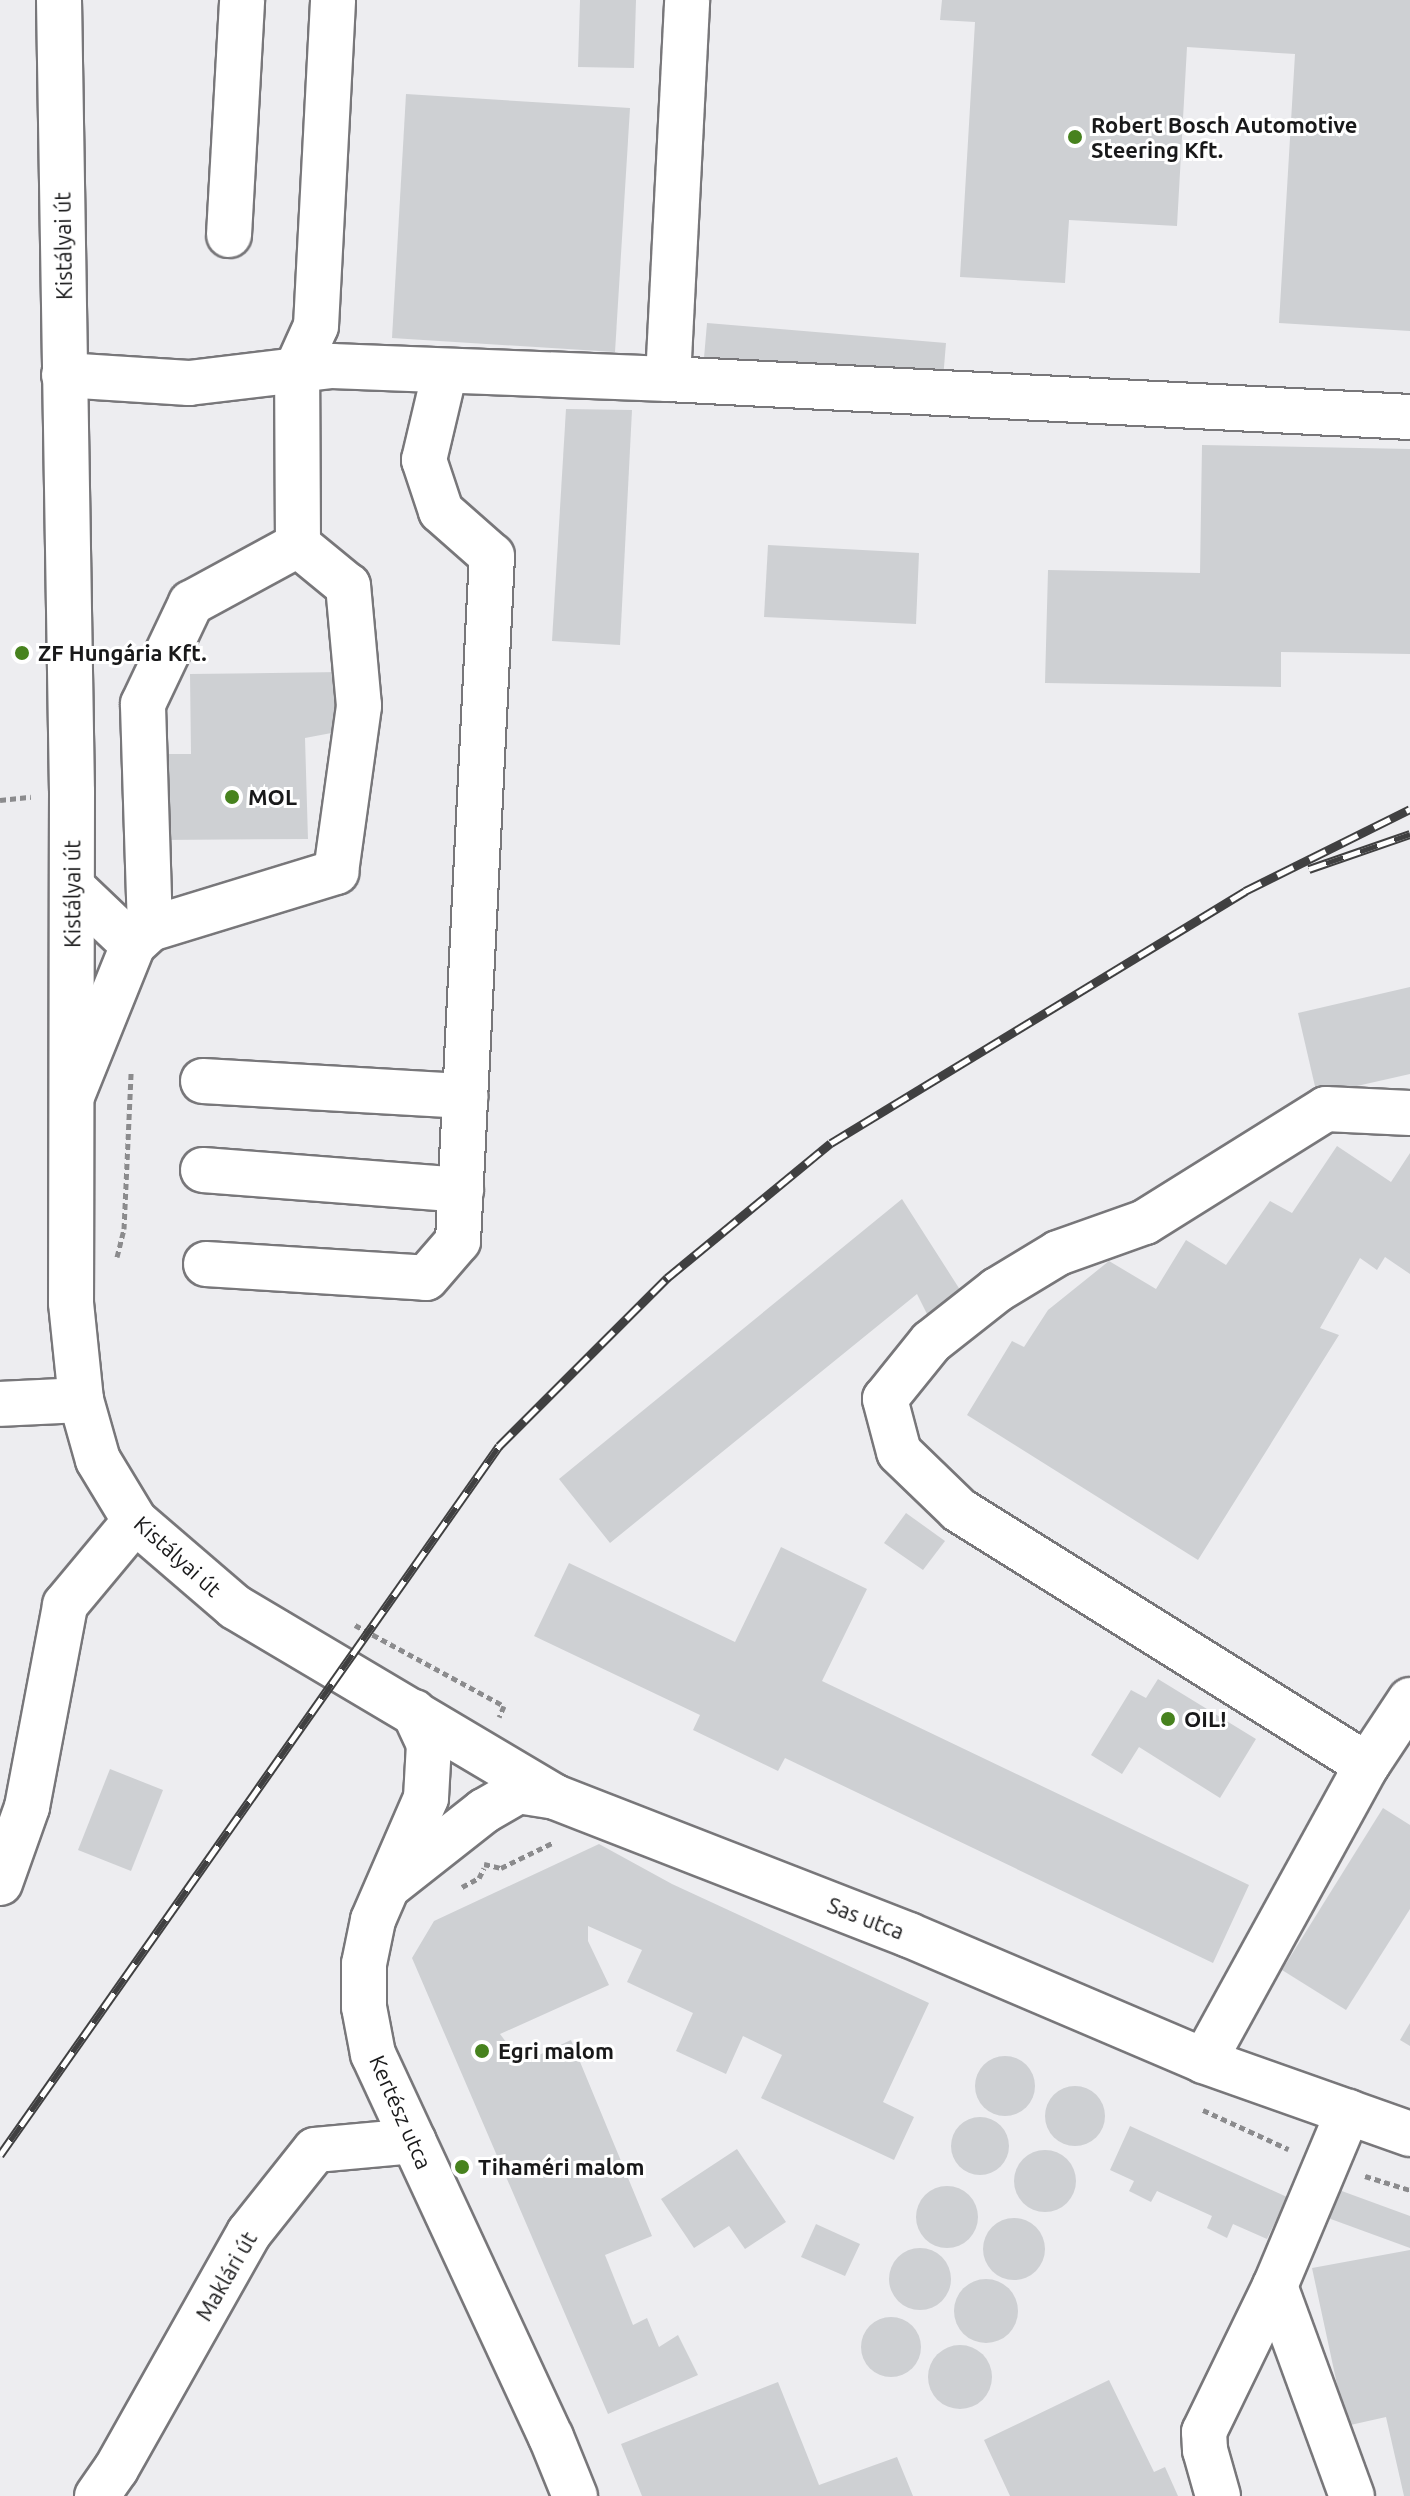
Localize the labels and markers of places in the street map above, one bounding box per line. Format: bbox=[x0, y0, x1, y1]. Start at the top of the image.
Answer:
place label: Robert Bosch Automotive Steering Kft. bbox=[1091, 111, 1357, 162]
marker: Robert Bosch Automotive Steering Kft. bbox=[1066, 128, 1084, 146]
place label: ZF Hungária Kft. bbox=[38, 640, 207, 666]
marker: ZF Hungária Kft. bbox=[13, 644, 31, 662]
place label: MOL bbox=[248, 784, 297, 810]
marker: MOL bbox=[223, 788, 241, 806]
place label: OIL! bbox=[1184, 1706, 1226, 1732]
marker: OIL! bbox=[1159, 1710, 1177, 1728]
place label: Egri malom bbox=[498, 2038, 614, 2064]
marker: Egri malom bbox=[473, 2042, 491, 2060]
place label: Tihaméri malom bbox=[478, 2154, 645, 2180]
marker: Tihaméri malom bbox=[453, 2158, 471, 2176]

